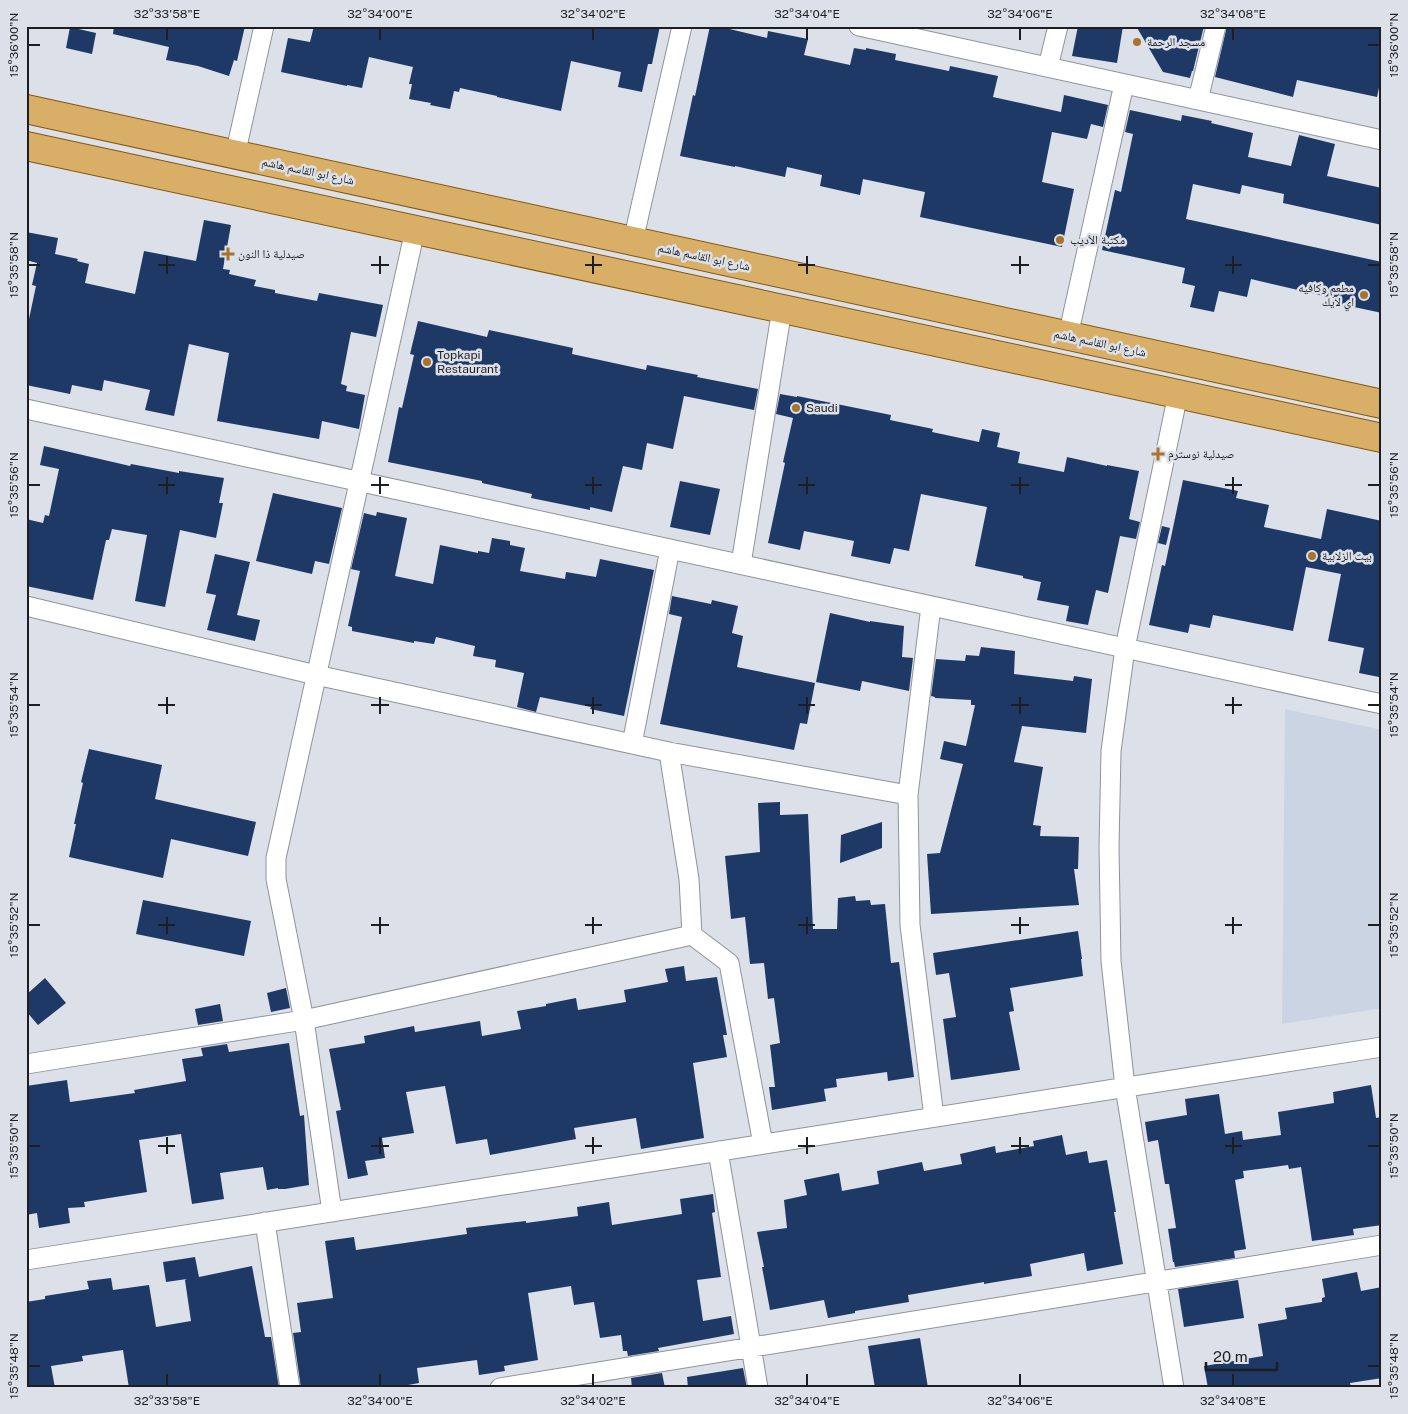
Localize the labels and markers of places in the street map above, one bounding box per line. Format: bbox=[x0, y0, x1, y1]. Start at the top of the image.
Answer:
place label: مسجد الرحمة bbox=[1147, 35, 1205, 49]
marker: مسجد الرحمة bbox=[1131, 36, 1143, 48]
place label: مكتبة الأديب bbox=[1070, 233, 1125, 247]
marker: مكتبة الأديب bbox=[1054, 234, 1066, 246]
place label: صيدلية ذا النون bbox=[238, 247, 305, 261]
marker: صيدلية ذا النون bbox=[222, 248, 234, 260]
place label: مطعم وكافيه اي لايك bbox=[1298, 281, 1354, 312]
marker: مطعم وكافيه اي لايك bbox=[1358, 289, 1370, 301]
place label: Topkapi Restaurant bbox=[437, 348, 499, 376]
marker: Topkapi Restaurant bbox=[421, 356, 433, 368]
place label: Saudi bbox=[806, 401, 838, 415]
marker: Saudi bbox=[790, 402, 802, 414]
place label: صيدلية نوسترم bbox=[1168, 447, 1235, 462]
marker: صيدلية نوسترم bbox=[1152, 448, 1164, 460]
place label: بيت الزلابية bbox=[1322, 549, 1372, 563]
marker: بيت الزلابية bbox=[1306, 550, 1318, 562]

